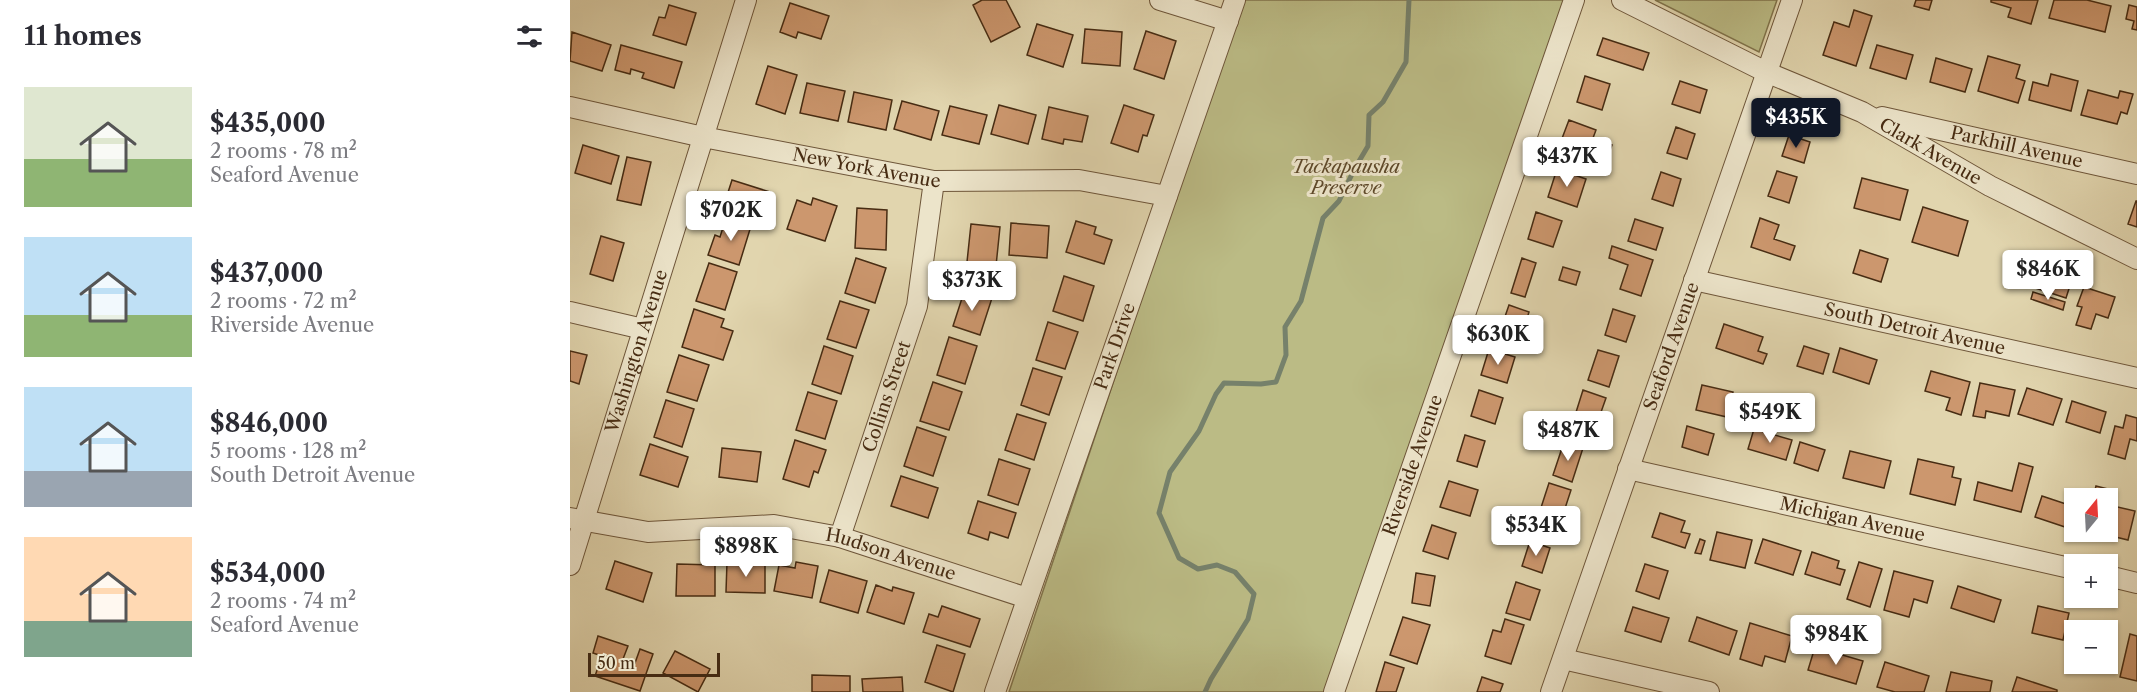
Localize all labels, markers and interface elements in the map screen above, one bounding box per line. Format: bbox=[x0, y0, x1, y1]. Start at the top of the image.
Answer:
text: 11 homes bbox=[24, 20, 142, 52]
icon: filters bbox=[513, 20, 546, 53]
pin: $435K bbox=[1754, 98, 1838, 149]
text: $435K bbox=[1765, 105, 1827, 129]
text: $435,000 bbox=[210, 107, 326, 139]
icon: home bbox=[72, 111, 144, 183]
street label: Clark Avenue bbox=[1875, 113, 1985, 190]
street label: Parkhill Avenue bbox=[1949, 122, 2085, 173]
pin: $437K bbox=[1525, 137, 1609, 188]
text: 2 rooms · 78 m² bbox=[210, 139, 357, 163]
street label: New York Avenue bbox=[791, 143, 941, 192]
text: $437K bbox=[1537, 144, 1597, 168]
park label: Tackapausha Preserve bbox=[1292, 156, 1400, 199]
text: Seaford Avenue bbox=[210, 163, 359, 187]
pin: $702K bbox=[689, 191, 773, 242]
text: $702K bbox=[700, 198, 762, 222]
pin: $846K bbox=[2006, 250, 2090, 301]
text: $437,000 bbox=[210, 257, 323, 289]
text: $846K bbox=[2016, 257, 2080, 281]
icon: home bbox=[72, 261, 144, 333]
pin: $373K bbox=[930, 261, 1014, 312]
street label: Washington Avenue bbox=[601, 267, 672, 436]
text: $373K bbox=[942, 268, 1002, 292]
street label: Seaford Avenue bbox=[1639, 279, 1704, 413]
text: 2 rooms · 72 m² bbox=[210, 289, 357, 313]
street label: South Detroit Avenue bbox=[1822, 298, 2007, 360]
street label: Park Drive bbox=[1090, 300, 1140, 393]
text: Riverside Avenue bbox=[210, 313, 374, 337]
pin: $630K bbox=[1456, 315, 1540, 366]
text: $630K bbox=[1466, 322, 1530, 346]
street label: Collins Street bbox=[858, 337, 916, 455]
street label: Riverside Avenue bbox=[1378, 392, 1447, 539]
pin: $549K bbox=[1728, 393, 1812, 444]
text: $549K bbox=[1739, 400, 1801, 424]
text: $846,000 bbox=[210, 407, 328, 439]
icon: home bbox=[72, 411, 144, 483]
pin: $487K bbox=[1526, 411, 1610, 462]
text: $487K bbox=[1537, 418, 1599, 442]
text: 5 rooms · 128 m² bbox=[210, 439, 366, 463]
text: South Detroit Avenue bbox=[210, 463, 415, 487]
north arrow bbox=[2064, 488, 2118, 542]
map controls bbox=[2064, 488, 2118, 674]
street label: Michigan Avenue bbox=[1778, 492, 1927, 546]
pin: $534K bbox=[1494, 506, 1578, 557]
text: $534K bbox=[1505, 513, 1567, 537]
street label: Hudson Avenue bbox=[824, 524, 959, 585]
pin: $898K bbox=[704, 527, 788, 578]
text: $898K bbox=[714, 534, 778, 558]
button: + bbox=[2064, 554, 2118, 608]
text: $534,000 bbox=[210, 557, 326, 589]
icon: home bbox=[72, 561, 144, 633]
text: 2 rooms · 74 m² bbox=[210, 589, 356, 613]
text: Seaford Avenue bbox=[210, 613, 359, 637]
pin: $984K bbox=[1794, 615, 1878, 666]
button: − bbox=[2064, 620, 2118, 674]
text: $984K bbox=[1804, 622, 1868, 646]
scale bar bbox=[588, 650, 720, 678]
text: 50 m bbox=[597, 653, 635, 673]

